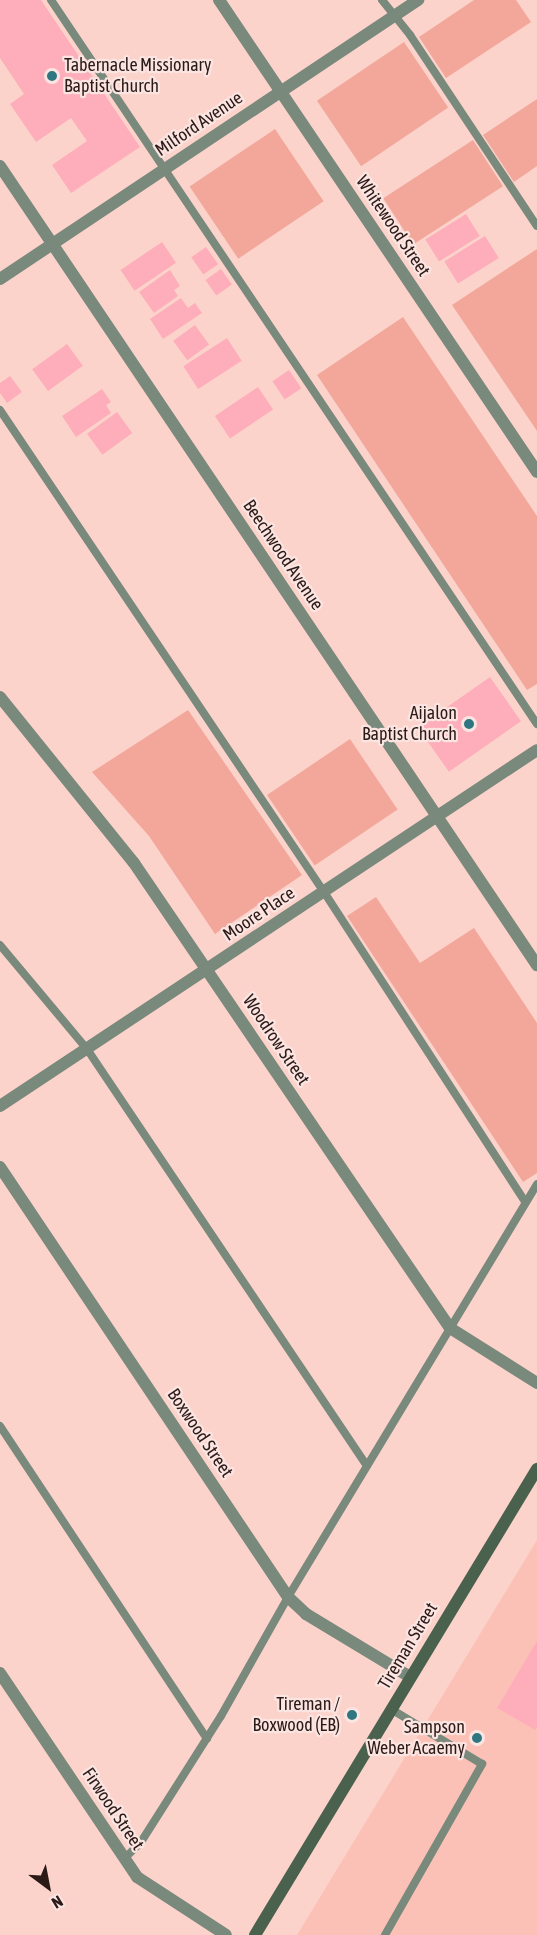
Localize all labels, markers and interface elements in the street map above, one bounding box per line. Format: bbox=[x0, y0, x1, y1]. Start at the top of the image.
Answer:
place label: Tabernacle Missionary Baptist Church bbox=[64, 55, 211, 98]
marker: Tabernacle Missionary Baptist Church bbox=[45, 69, 59, 83]
street label: Milford Avenue bbox=[151, 87, 247, 161]
street label: Whitewood Street bbox=[351, 172, 435, 280]
street label: Beechwood Avenue bbox=[238, 496, 328, 614]
place label: Aijalon Baptist Church bbox=[362, 703, 457, 746]
marker: Aijalon Baptist Church bbox=[462, 717, 476, 731]
street label: Moore Place bbox=[219, 882, 299, 946]
street label: Woodrow Street bbox=[238, 991, 314, 1089]
street label: Boxwood Street bbox=[163, 1385, 237, 1481]
street label: Tireman Street bbox=[374, 1599, 442, 1693]
place label: Tireman / Boxwood (EB) bbox=[253, 1694, 340, 1736]
marker: Tireman / Boxwood (EB) bbox=[345, 1708, 359, 1722]
place label: Sampson Weber Acaemy bbox=[367, 1717, 465, 1760]
marker: Sampson Weber Acaemy bbox=[470, 1731, 484, 1745]
street label: Firwood Street bbox=[78, 1764, 148, 1854]
north arrow bbox=[18, 1857, 78, 1917]
text: N bbox=[49, 1892, 66, 1912]

